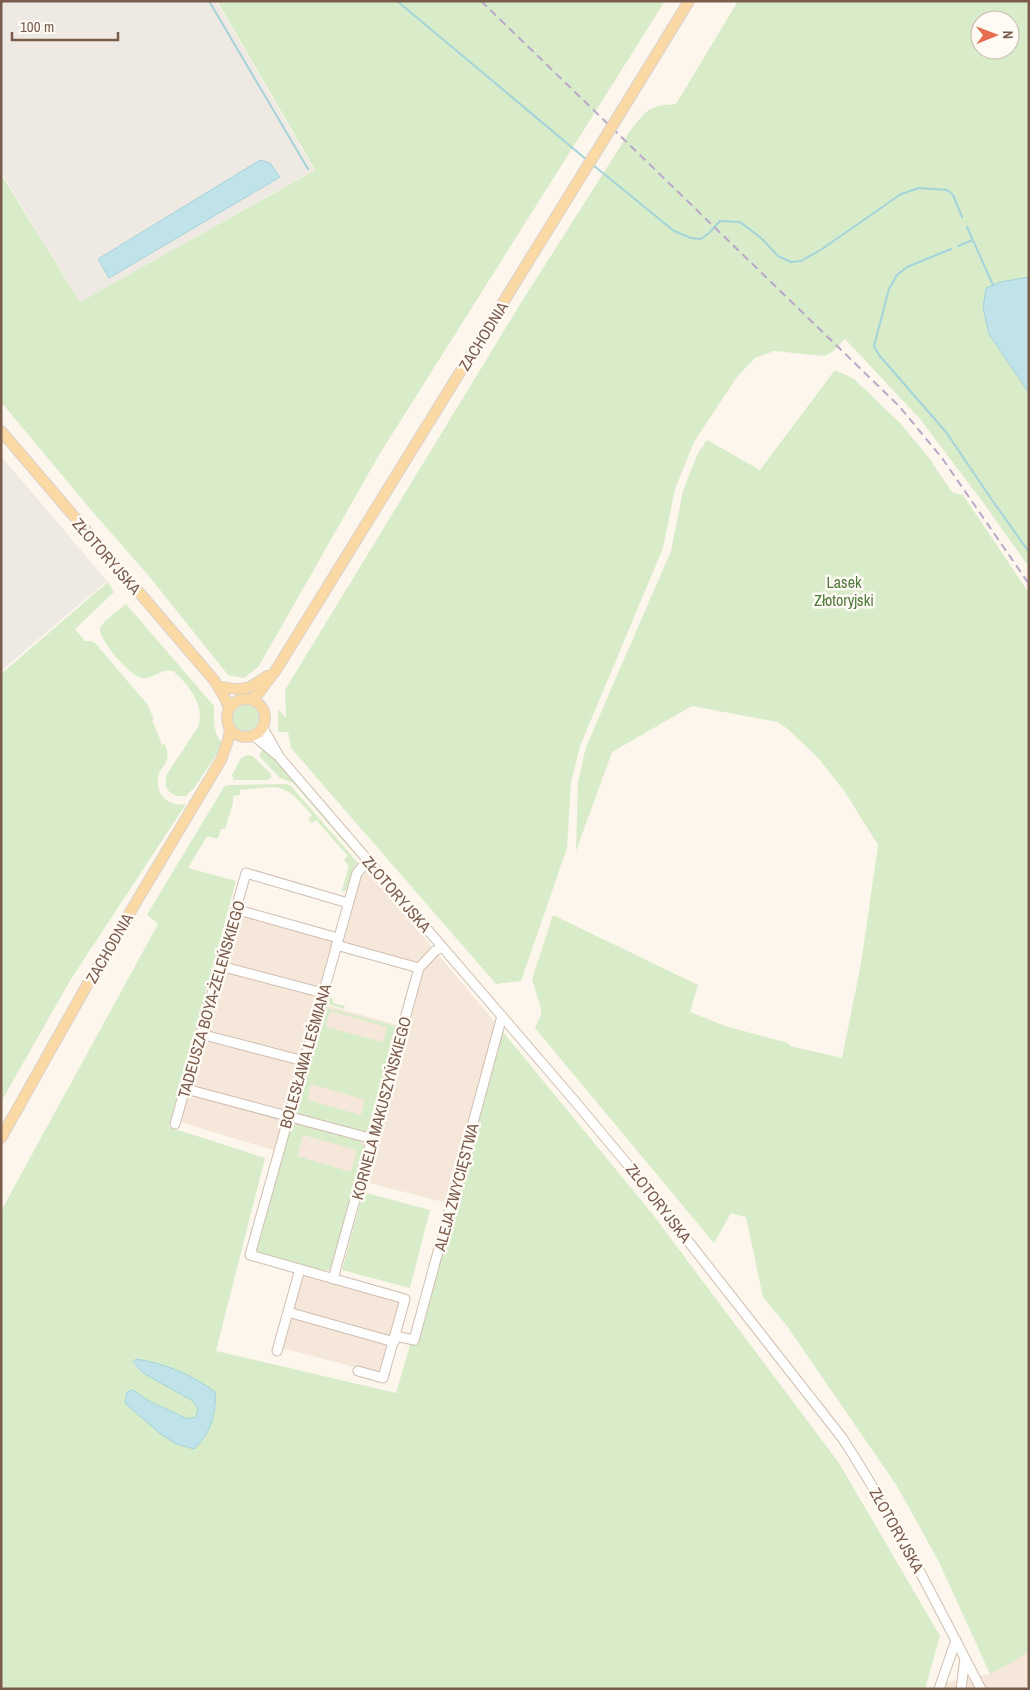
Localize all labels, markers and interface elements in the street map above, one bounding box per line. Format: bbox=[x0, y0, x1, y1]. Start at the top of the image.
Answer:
scale bar bbox=[12, 10, 119, 42]
north arrow bbox=[970, 10, 1020, 60]
text: 100 m bbox=[20, 16, 54, 37]
text: N bbox=[999, 30, 1017, 39]
street label: ZACHODNIA bbox=[453, 297, 513, 375]
street label: ZŁOTORYJSKA bbox=[68, 513, 146, 599]
park label: Lasek Złotoryjski bbox=[814, 571, 874, 611]
street label: ZŁOTORYJSKA bbox=[358, 851, 436, 937]
street label: TADEUSZA BOYA-ŻELEŃSKIEGO bbox=[172, 898, 250, 1100]
street label: ZACHODNIA bbox=[80, 909, 138, 987]
street label: BOLESŁAWA LEŚMIANA bbox=[274, 981, 336, 1131]
street label: KORNELA MAKUSZYŃSKIEGO bbox=[346, 1014, 416, 1202]
street label: ALEJA ZWYCIĘSTWA bbox=[428, 1120, 484, 1254]
street label: ZŁOTORYJSKA bbox=[621, 1159, 697, 1247]
street label: ZŁOTORYJSKA bbox=[865, 1483, 930, 1577]

